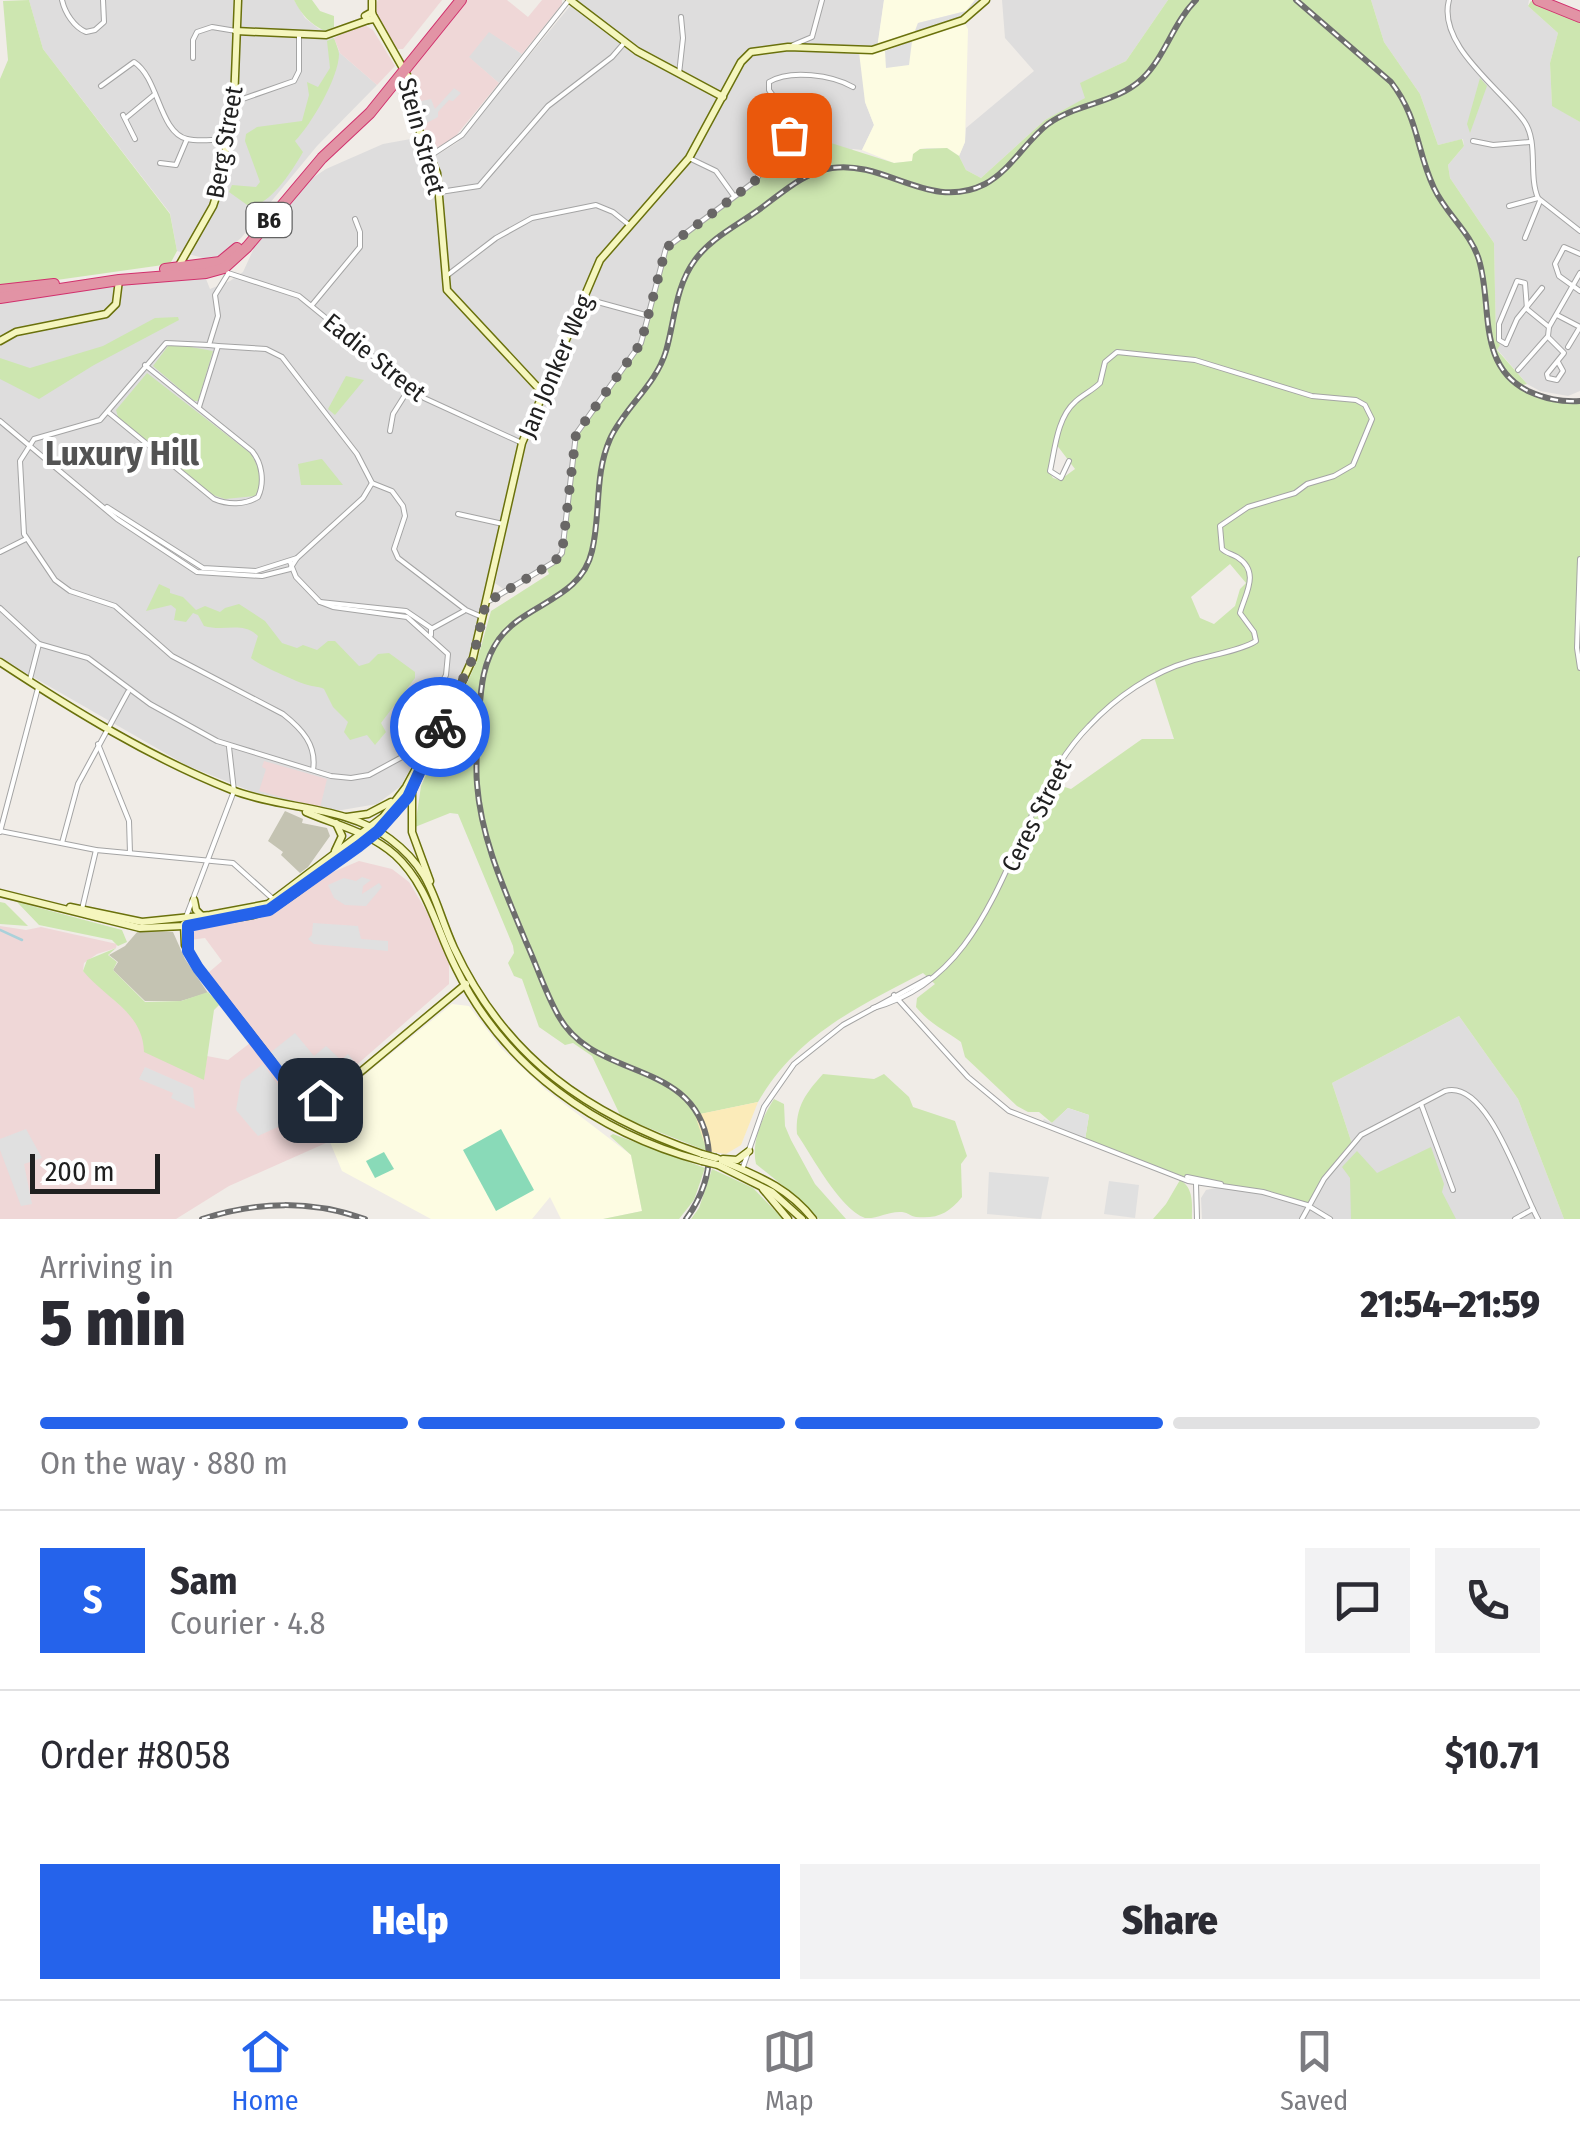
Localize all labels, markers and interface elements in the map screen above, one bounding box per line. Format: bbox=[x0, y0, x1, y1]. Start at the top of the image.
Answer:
street label: Stein Street bbox=[391, 75, 451, 199]
street label: Berg Street bbox=[200, 83, 250, 201]
pin bbox=[747, 93, 832, 178]
icon: bag bbox=[762, 108, 817, 163]
road number: B6 bbox=[246, 203, 292, 237]
street label: Jan Jonker Weg bbox=[512, 290, 600, 442]
street label: Eadie Street bbox=[317, 307, 432, 409]
district label: Luxury Hill bbox=[45, 432, 200, 474]
courier bbox=[390, 677, 490, 777]
icon: bike bbox=[413, 700, 468, 755]
street label: Ceres Street bbox=[996, 753, 1079, 877]
pin bbox=[278, 1058, 363, 1143]
icon: home bbox=[293, 1073, 348, 1128]
scale bar bbox=[30, 1149, 160, 1194]
text: 200 m bbox=[45, 1155, 115, 1188]
text: Arriving in bbox=[40, 1248, 174, 1286]
text: 21:54–21:59 bbox=[1360, 1281, 1540, 1327]
text: 5 min bbox=[40, 1284, 186, 1362]
text: On the way · 880 m bbox=[40, 1444, 288, 1482]
button: chat bbox=[1305, 1548, 1410, 1653]
button: phone bbox=[1435, 1548, 1540, 1653]
text: Sam bbox=[170, 1558, 238, 1604]
text: S bbox=[83, 1577, 102, 1623]
text: Courier · 4.8 bbox=[170, 1604, 326, 1642]
text: Order #8058 bbox=[40, 1732, 231, 1778]
text: $10.71 bbox=[1445, 1732, 1540, 1778]
button: Help bbox=[40, 1864, 780, 1979]
button: Share bbox=[800, 1864, 1540, 1979]
tab: Home bbox=[232, 2024, 299, 2117]
tab: Map bbox=[762, 2024, 817, 2117]
tab: Saved bbox=[1280, 2024, 1348, 2117]

